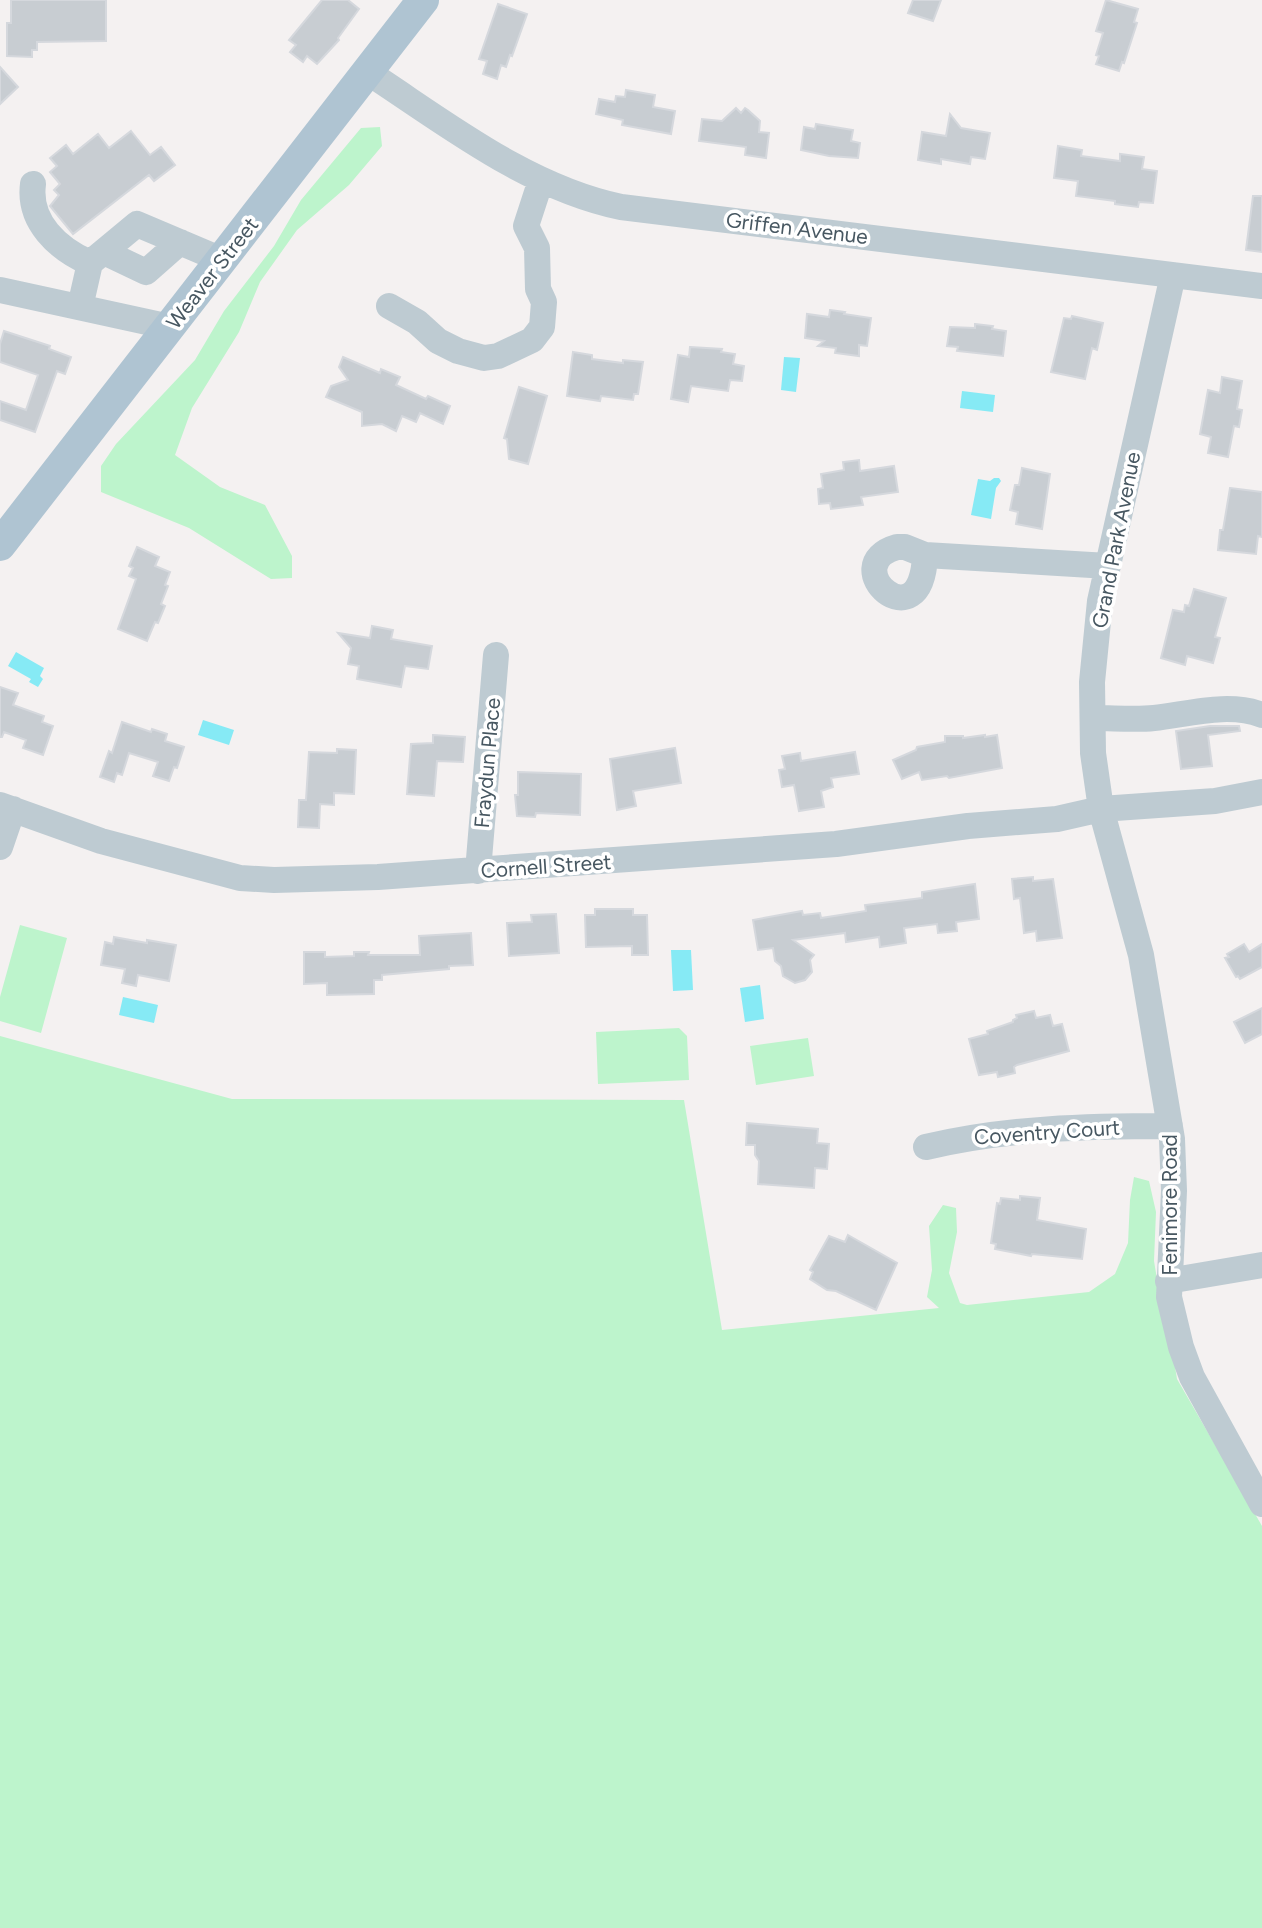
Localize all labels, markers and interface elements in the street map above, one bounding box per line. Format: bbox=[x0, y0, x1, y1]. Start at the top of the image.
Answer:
street label: Griffen Avenue bbox=[725, 207, 869, 249]
street label: Weaver Street bbox=[161, 212, 263, 334]
street label: Grand Park Avenue bbox=[1087, 450, 1145, 630]
street label: Fraydun Place bbox=[469, 697, 505, 829]
street label: Cornell Street bbox=[480, 849, 612, 883]
street label: Coventry Court bbox=[973, 1114, 1121, 1150]
street label: Fenimore Road bbox=[1157, 1134, 1182, 1276]

